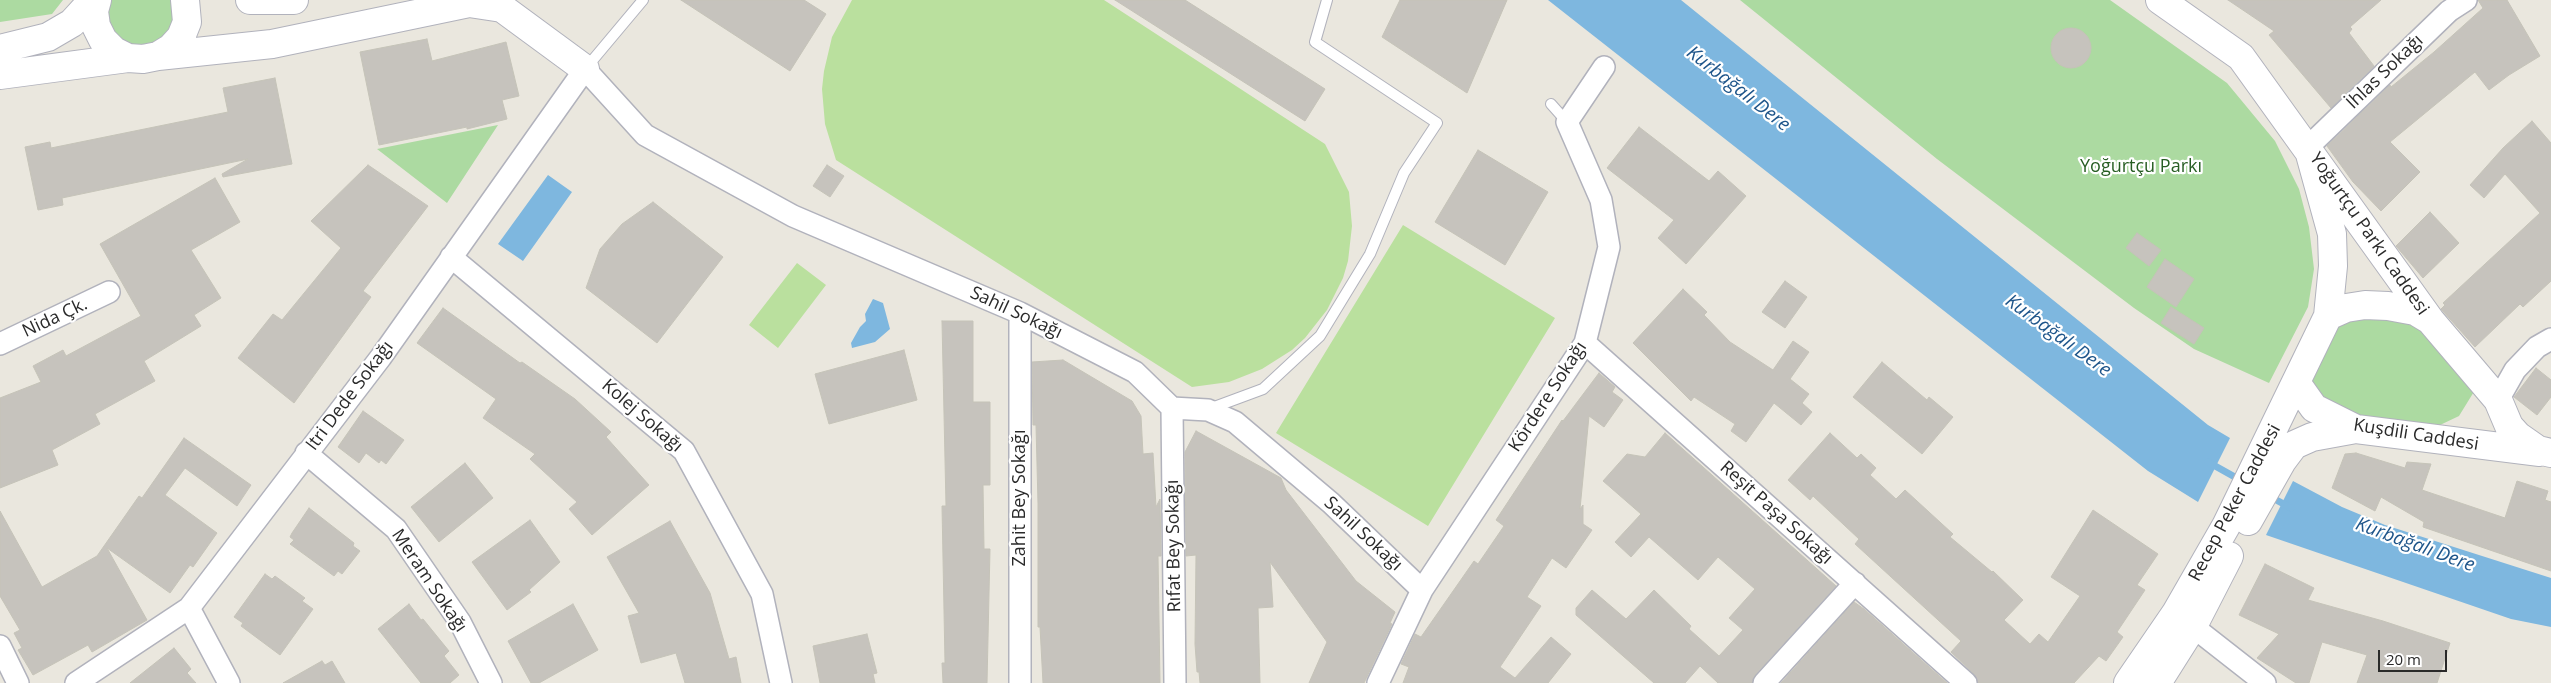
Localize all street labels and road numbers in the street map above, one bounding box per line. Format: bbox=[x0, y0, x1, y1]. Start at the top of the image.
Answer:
street label: İhlas Sokağı bbox=[2342, 30, 2428, 114]
street label: Yoğurtçu Parkı Caddesi bbox=[2305, 149, 2433, 319]
street label: Sahil Sokağı bbox=[967, 282, 1065, 344]
street label: Nida Çk. bbox=[19, 294, 91, 342]
street label: Itri Dede Sokağı bbox=[302, 337, 398, 455]
street label: Kördere Sokağı bbox=[1504, 338, 1592, 456]
street label: Kolej Sokağı bbox=[597, 375, 687, 457]
street label: Kuşdili Caddesi bbox=[2352, 414, 2480, 456]
street label: Recep Peker Caddesi bbox=[2184, 421, 2286, 585]
street label: Zahit Bey Sokağı bbox=[1009, 430, 1031, 566]
street label: Reşit Paşa Sokağı bbox=[1715, 457, 1837, 569]
street label: Rıfat Bey Sokağı bbox=[1162, 479, 1186, 613]
street label: Sahil Sokağı bbox=[1319, 492, 1407, 576]
street label: Meram Sokağı bbox=[387, 525, 471, 637]

